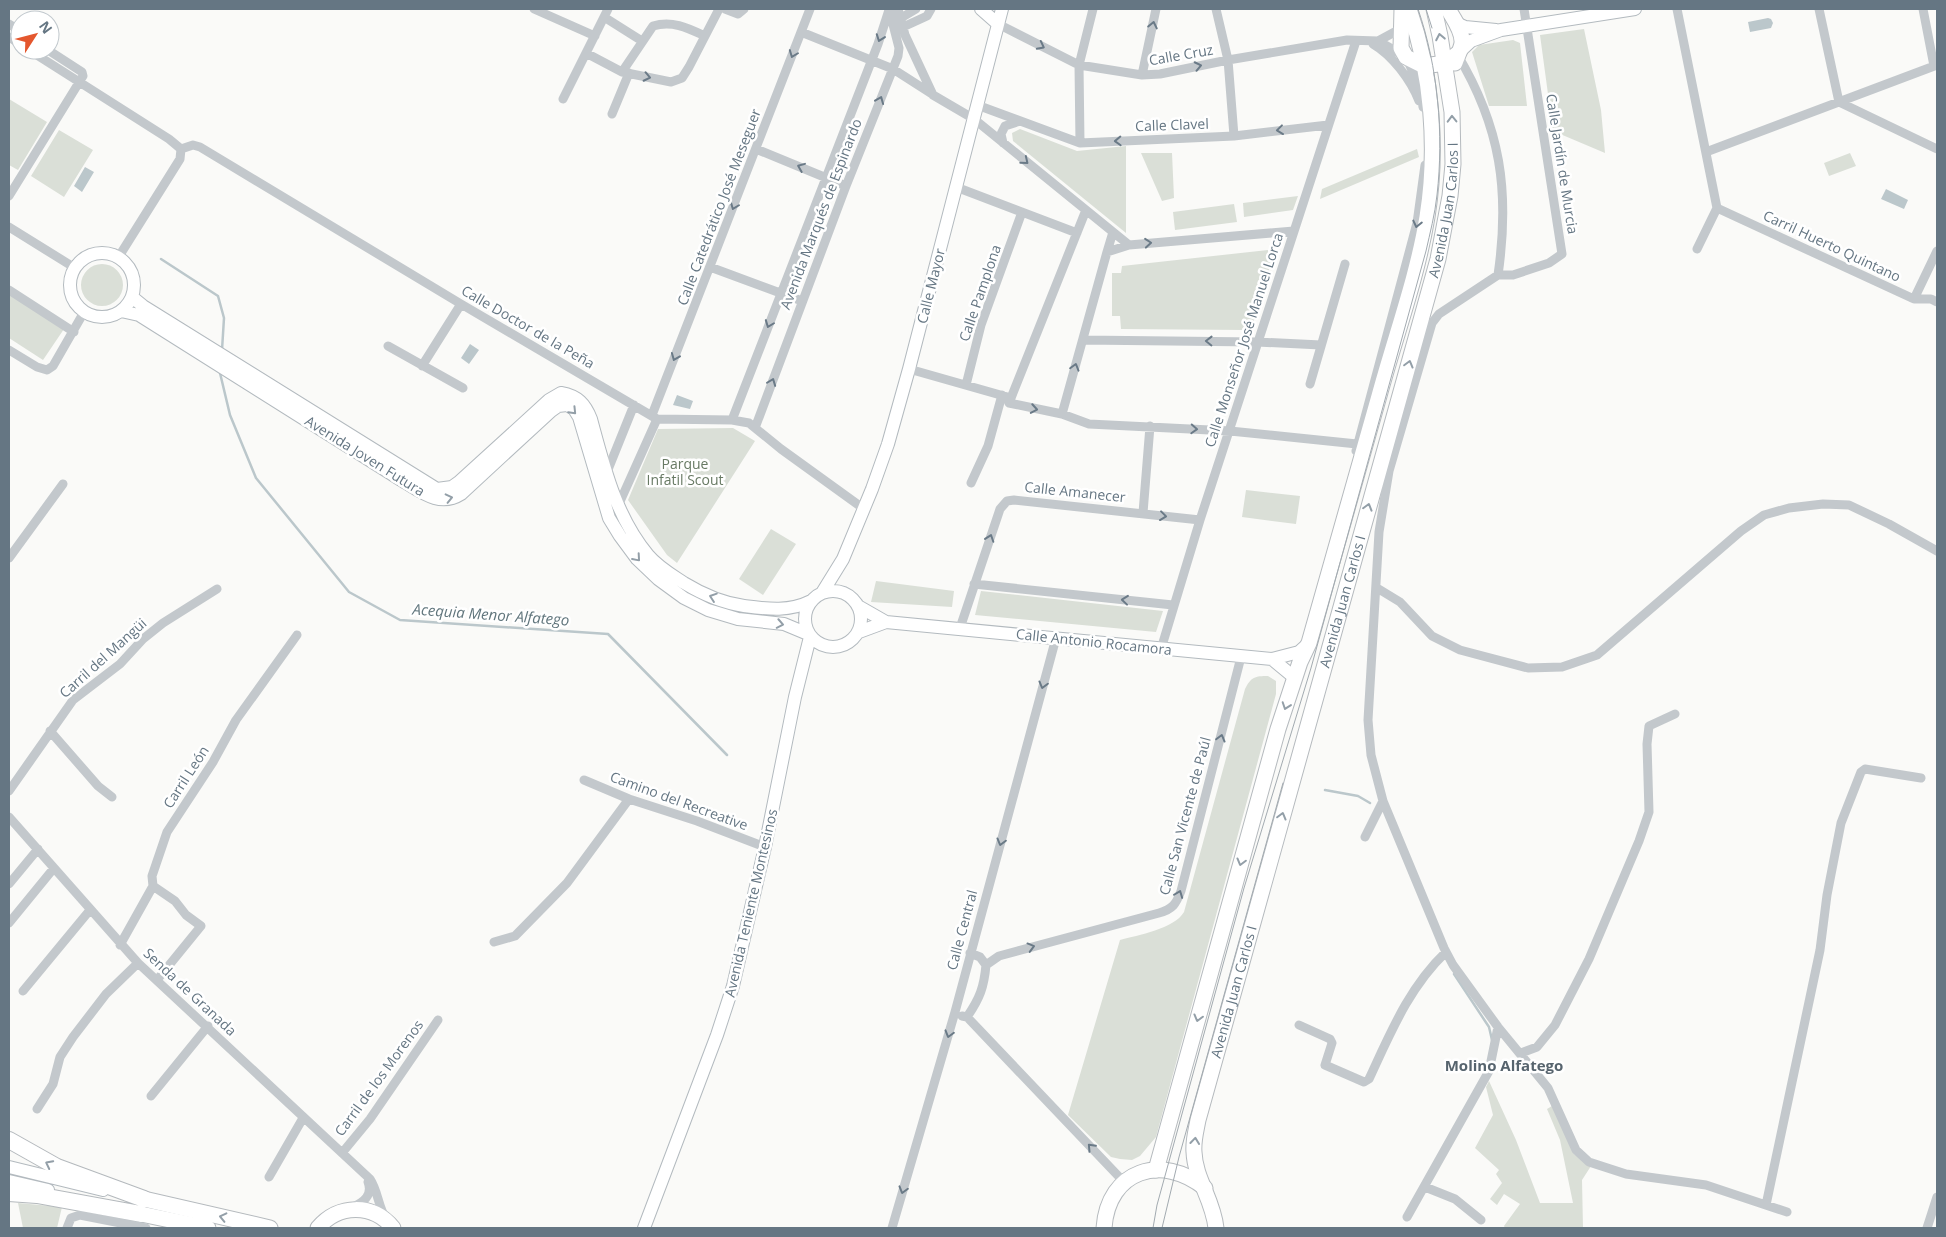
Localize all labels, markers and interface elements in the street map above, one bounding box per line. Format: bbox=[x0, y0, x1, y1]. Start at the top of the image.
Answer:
north arrow bbox=[10, 10, 60, 60]
text: N bbox=[35, 17, 57, 37]
one-way arrow bbox=[1147, 21, 1157, 29]
one-way arrow bbox=[1436, 32, 1446, 41]
one-way arrow bbox=[876, 33, 886, 42]
street label: Calle Cruz bbox=[1147, 39, 1215, 69]
one-way arrow bbox=[1036, 40, 1045, 50]
one-way arrow bbox=[789, 49, 799, 58]
one-way arrow bbox=[1193, 61, 1202, 72]
one-way arrow bbox=[643, 71, 652, 82]
street label: Calle Jardín de Murcia bbox=[1542, 92, 1583, 235]
one-way arrow bbox=[875, 96, 885, 104]
street label: Calle Catedrático José Meseguer bbox=[672, 106, 765, 308]
street label: Calle Clavel bbox=[1135, 114, 1209, 135]
one-way arrow bbox=[1447, 115, 1457, 122]
street label: Avenida Marqués de Espinardo bbox=[775, 116, 866, 312]
one-way arrow bbox=[1276, 125, 1284, 135]
one-way arrow bbox=[1114, 136, 1122, 146]
street label: Avenida Juan Carlos I bbox=[1423, 142, 1462, 280]
one-way arrow bbox=[1019, 155, 1028, 163]
one-way arrow bbox=[797, 163, 806, 174]
one-way arrow bbox=[730, 201, 740, 210]
street label: Carril Huerto Quintano bbox=[1760, 205, 1904, 286]
one-way arrow bbox=[1412, 219, 1423, 228]
street label: Calle Monseñor José Manuel Lorca bbox=[1200, 230, 1287, 450]
one-way arrow bbox=[1145, 238, 1153, 249]
street label: Calle Pamplona bbox=[954, 242, 1005, 344]
street label: Calle Mayor bbox=[912, 246, 949, 325]
street label: Calle Doctor de la Peña bbox=[458, 281, 598, 373]
one-way arrow bbox=[765, 319, 775, 327]
one-way arrow bbox=[1204, 336, 1212, 346]
one-way arrow bbox=[671, 352, 681, 361]
one-way arrow bbox=[1403, 360, 1413, 368]
one-way arrow bbox=[1069, 364, 1079, 372]
one-way arrow bbox=[766, 378, 776, 387]
one-way arrow bbox=[1029, 404, 1038, 414]
one-way arrow bbox=[568, 406, 577, 415]
street label: Avenida Joven Futura bbox=[302, 411, 429, 500]
one-way arrow bbox=[1190, 423, 1198, 434]
park label: Parque Infatil Scout bbox=[646, 454, 724, 489]
street label: Calle Amanecer bbox=[1024, 477, 1127, 506]
one-way arrow bbox=[445, 493, 454, 504]
one-way arrow bbox=[1363, 504, 1373, 512]
one-way arrow bbox=[1159, 510, 1167, 521]
street label: Avenida Juan Carlos I bbox=[1315, 533, 1370, 670]
one-way arrow bbox=[984, 534, 994, 543]
one-way arrow bbox=[631, 553, 640, 562]
one-way arrow bbox=[709, 593, 718, 603]
one-way arrow bbox=[1120, 595, 1128, 606]
water label: Acequia Menor Alfatego bbox=[411, 598, 570, 629]
street label: Carril del Mangüi bbox=[55, 613, 150, 702]
one-way arrow bbox=[776, 619, 785, 629]
street label: Calle Antonio Rocamora bbox=[1015, 624, 1173, 659]
one-way arrow bbox=[1039, 681, 1049, 689]
one-way arrow bbox=[1282, 701, 1292, 709]
one-way arrow bbox=[1215, 733, 1226, 742]
street label: Calle San Vicente de Paúl bbox=[1154, 735, 1215, 897]
street label: Carril León bbox=[158, 742, 213, 812]
street label: Camino del Recreative bbox=[608, 767, 751, 834]
street label: Avenida Teniente Montesinos bbox=[720, 807, 782, 999]
one-way arrow bbox=[1277, 812, 1287, 820]
one-way arrow bbox=[996, 838, 1006, 846]
one-way arrow bbox=[1236, 857, 1247, 866]
street label: Calle Central bbox=[942, 888, 981, 972]
one-way arrow bbox=[1173, 891, 1183, 899]
street label: Avenida Juan Carlos I bbox=[1206, 923, 1261, 1060]
one-way arrow bbox=[1026, 943, 1034, 953]
street label: Senda de Granada bbox=[140, 944, 241, 1040]
one-way arrow bbox=[1193, 1014, 1203, 1022]
street label: Carril de los Morenos bbox=[330, 1015, 427, 1140]
one-way arrow bbox=[944, 1029, 954, 1038]
district label: Molino Alfatego bbox=[1445, 1055, 1563, 1075]
one-way arrow bbox=[1189, 1137, 1200, 1145]
one-way arrow bbox=[1088, 1144, 1097, 1153]
one-way arrow bbox=[46, 1160, 55, 1170]
one-way arrow bbox=[899, 1185, 909, 1194]
one-way arrow bbox=[218, 1212, 227, 1223]

